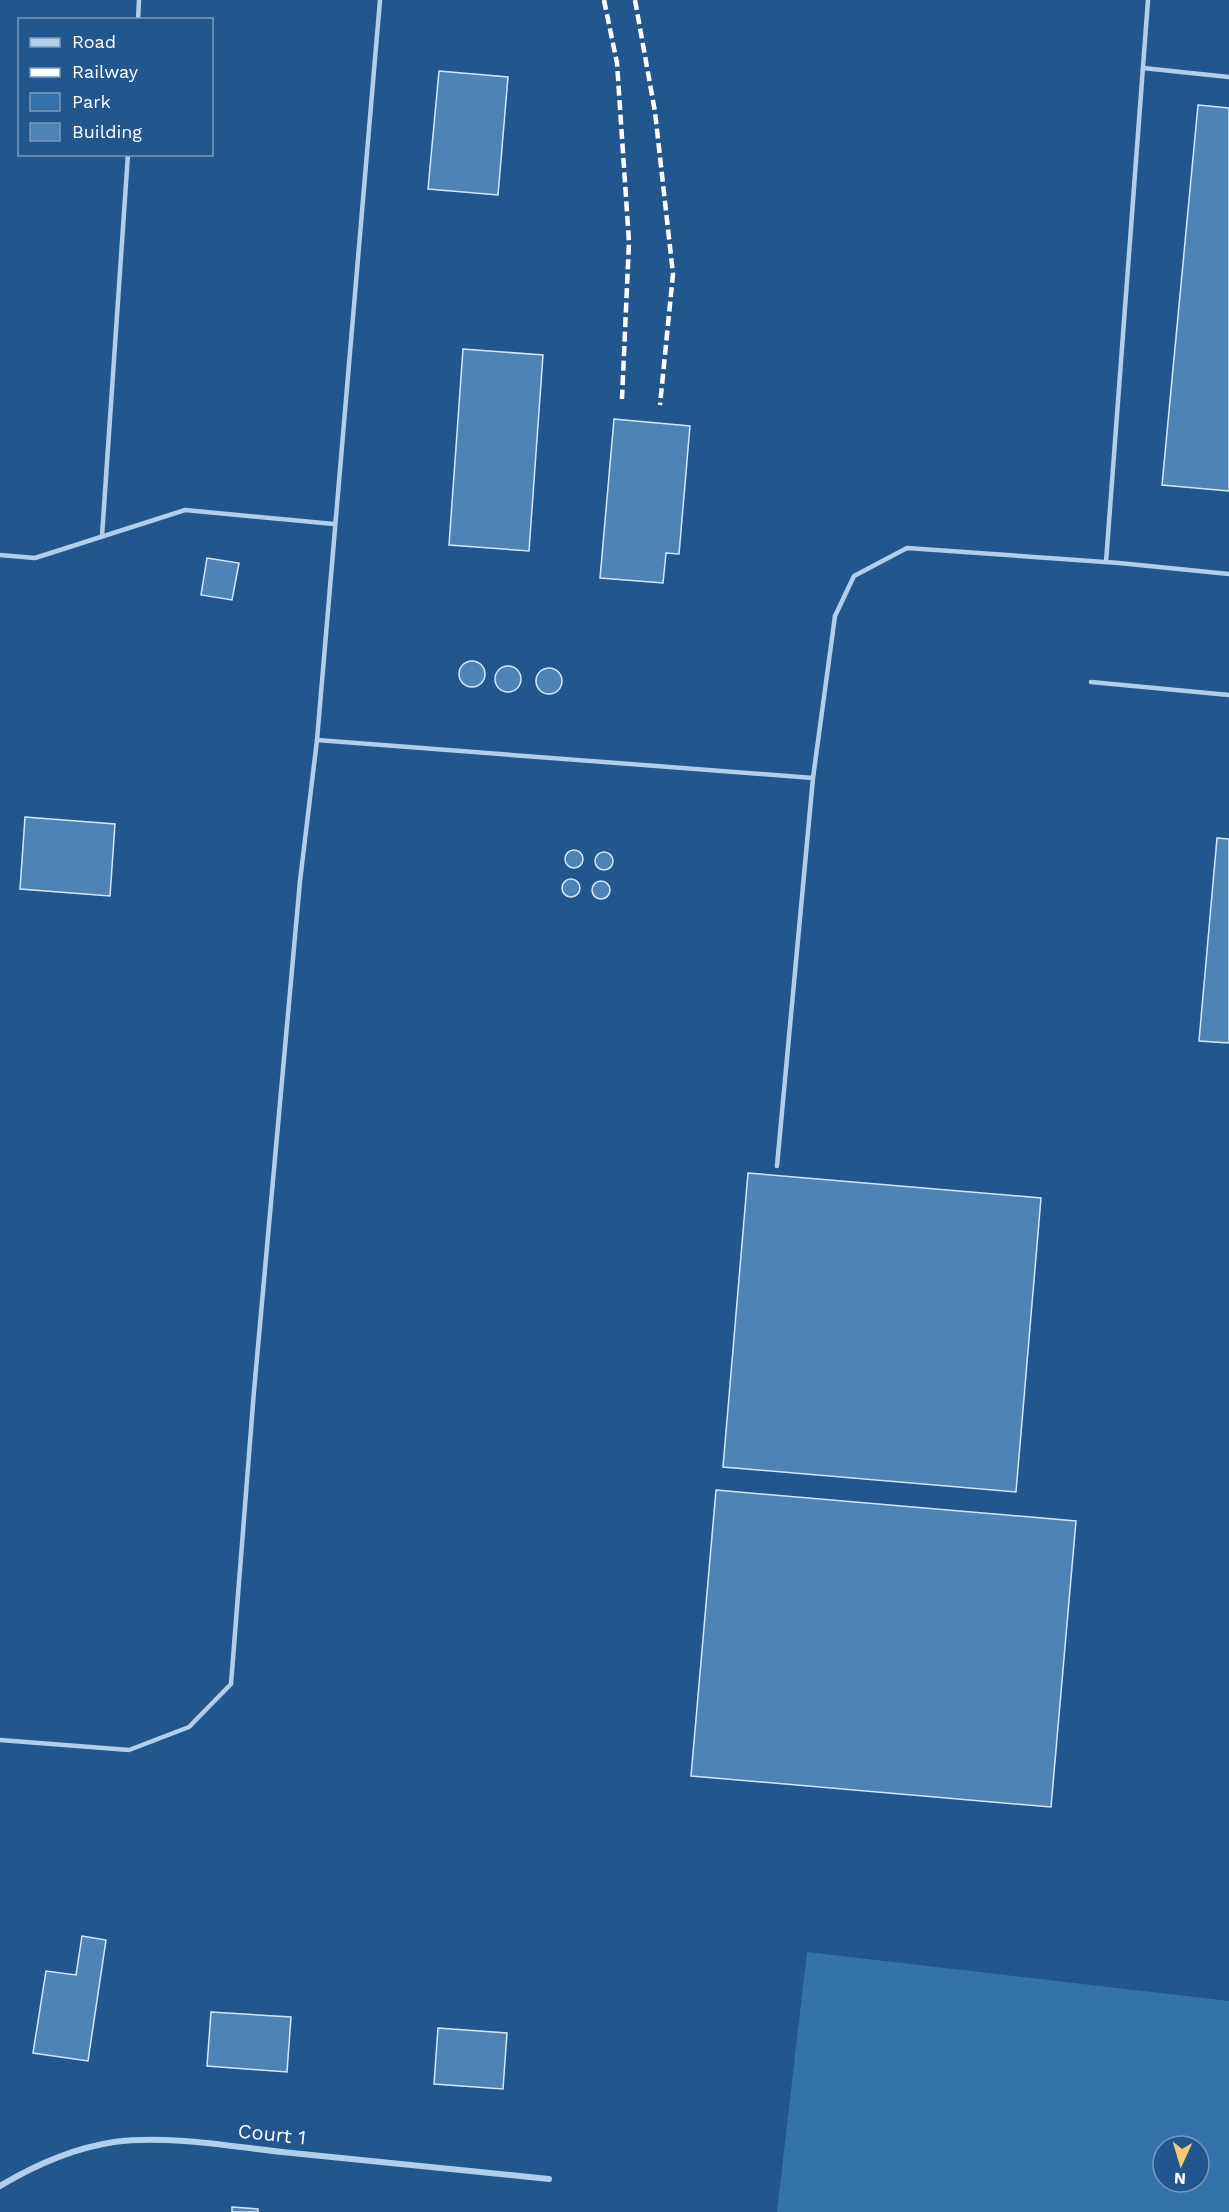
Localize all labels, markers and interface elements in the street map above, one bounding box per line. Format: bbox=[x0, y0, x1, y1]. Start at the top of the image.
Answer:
legend bbox=[18, 18, 213, 156]
text: Road bbox=[72, 31, 116, 52]
text: Railway bbox=[72, 61, 139, 82]
text: Park bbox=[72, 91, 111, 112]
text: Building bbox=[72, 121, 142, 142]
street label: Court 1 bbox=[237, 2118, 307, 2150]
north arrow bbox=[1151, 2134, 1211, 2194]
text: N bbox=[1173, 2169, 1187, 2188]

